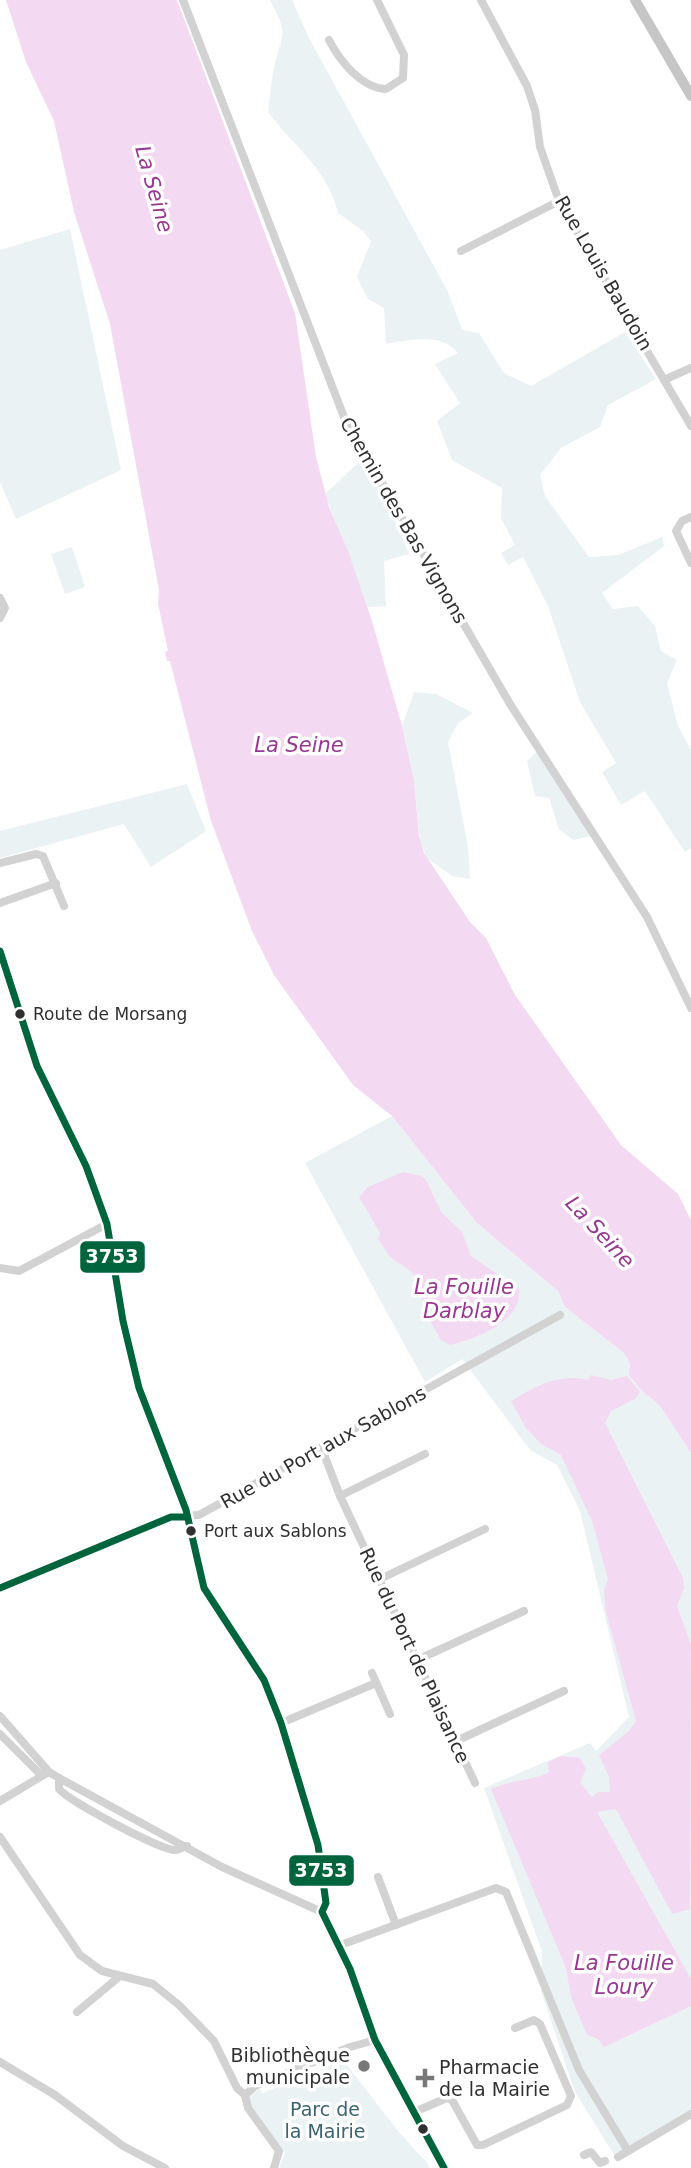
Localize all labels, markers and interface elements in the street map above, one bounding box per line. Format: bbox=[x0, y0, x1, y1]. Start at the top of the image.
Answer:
water label: La Seine bbox=[130, 143, 178, 235]
street label: Rue Louis Baudoin bbox=[551, 192, 657, 354]
street label: Chemin des Bas Vignons bbox=[336, 413, 472, 627]
water label: La Seine bbox=[254, 733, 344, 757]
place label: Route de Morsang bbox=[33, 1004, 187, 1024]
marker: Route de Morsang bbox=[13, 1007, 27, 1021]
water label: La Seine bbox=[561, 1191, 639, 1273]
line badge: 3753 bbox=[79, 1240, 146, 1274]
text: 3753 bbox=[86, 1245, 138, 1267]
water label: La Fouille Darblay bbox=[414, 1275, 514, 1323]
street label: Rue du Port aux Sablons bbox=[216, 1381, 430, 1513]
place label: Port aux Sablons bbox=[204, 1521, 347, 1541]
marker: Port aux Sablons bbox=[184, 1524, 198, 1538]
street label: Rue du Port de Plaisance bbox=[355, 1544, 475, 1766]
line badge: 3753 bbox=[288, 1854, 355, 1887]
text: 3753 bbox=[295, 1859, 347, 1881]
water label: La Fouille Loury bbox=[574, 1951, 674, 1999]
place label: Bibliothèque municipale bbox=[230, 2044, 350, 2088]
place label: Pharmacie de la Mairie bbox=[439, 2056, 550, 2100]
marker: Bibliothèque municipale bbox=[356, 2058, 372, 2074]
marker: Pharmacie de la Mairie bbox=[417, 2070, 433, 2086]
park label: Parc de la Mairie bbox=[284, 2098, 366, 2142]
unlabelled marker bbox=[416, 2122, 430, 2136]

